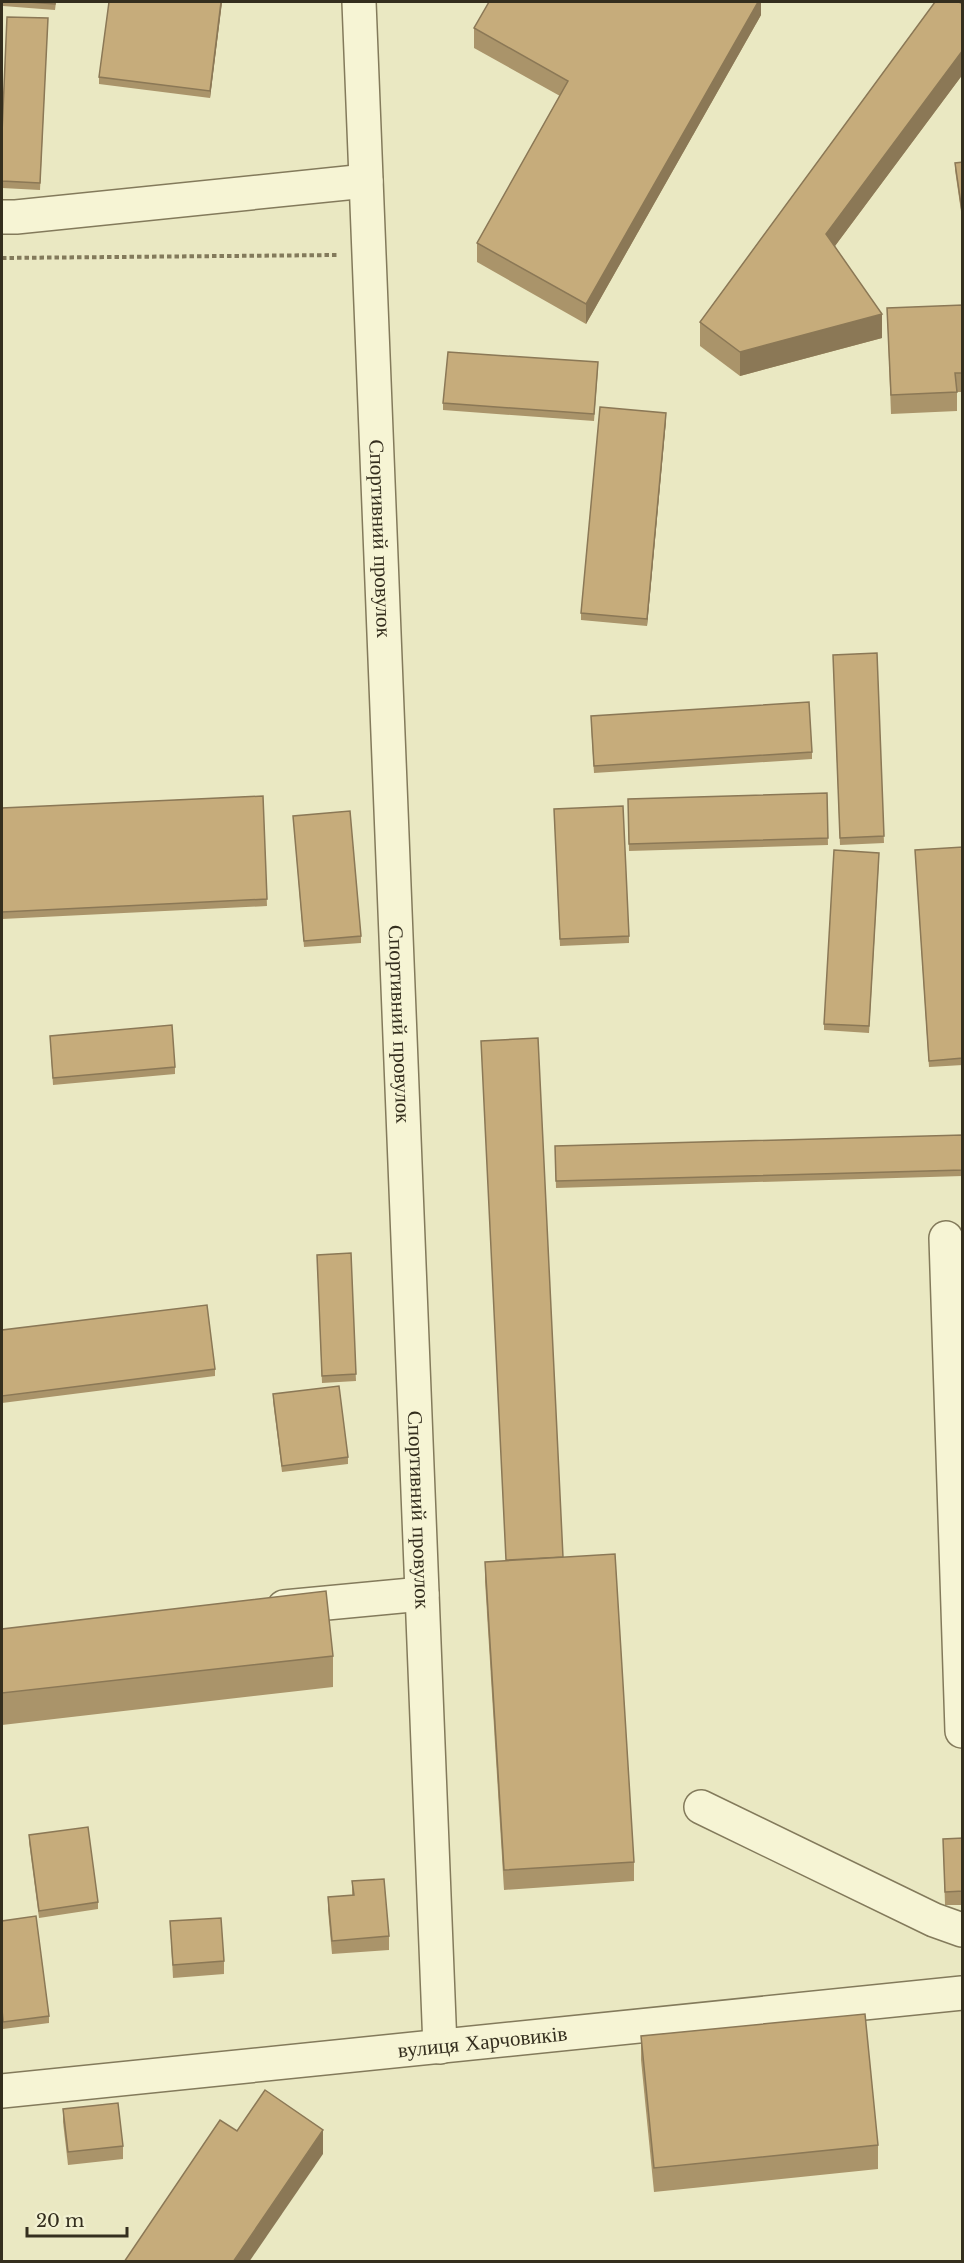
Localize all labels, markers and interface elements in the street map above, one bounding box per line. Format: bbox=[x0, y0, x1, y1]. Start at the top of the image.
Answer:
street label: Спортивний провулок bbox=[363, 439, 397, 639]
street label: Спортивний провулок bbox=[383, 925, 416, 1125]
street label: Спортивний провулок bbox=[402, 1410, 436, 1610]
street label: вулиця Харчовиків bbox=[397, 2020, 569, 2064]
scale bar bbox=[27, 2200, 128, 2238]
text: 20 m bbox=[36, 2210, 84, 2232]

